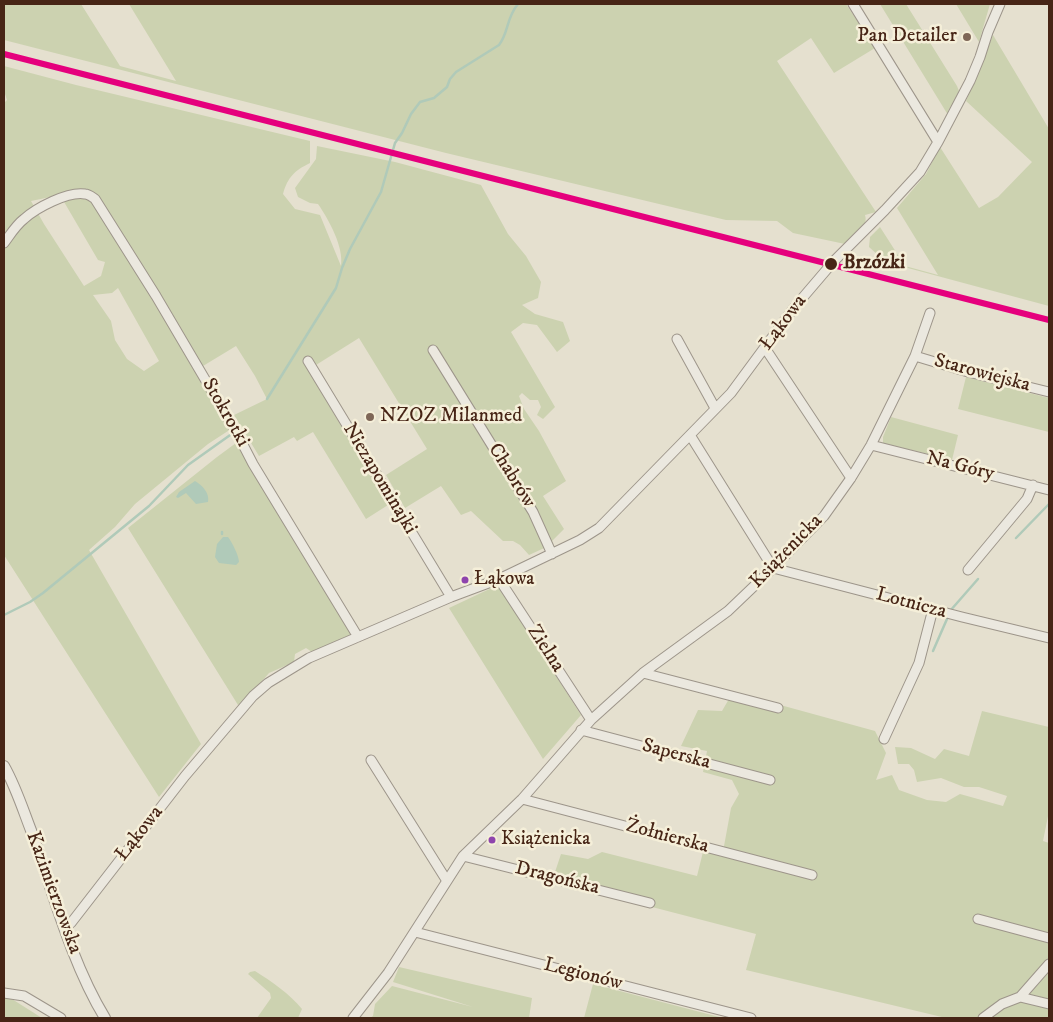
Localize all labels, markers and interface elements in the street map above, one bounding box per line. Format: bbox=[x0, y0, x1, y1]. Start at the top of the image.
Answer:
place label: Pan Detailer bbox=[857, 25, 957, 49]
marker: Pan Detailer bbox=[961, 31, 973, 43]
place label: Brzózki bbox=[843, 252, 905, 276]
marker: Brzózki bbox=[823, 256, 839, 272]
street label: Łąkowa bbox=[755, 290, 813, 356]
street label: Starowiejska bbox=[931, 350, 1033, 398]
street label: Stokrotki bbox=[196, 374, 254, 452]
place label: NZOZ Milanmed bbox=[380, 405, 522, 429]
marker: NZOZ Milanmed bbox=[364, 411, 376, 423]
street label: Niezapominajki bbox=[336, 419, 422, 539]
street label: Chabrów bbox=[482, 439, 540, 513]
street label: Na Góry bbox=[923, 447, 997, 487]
street label: Książenicka bbox=[746, 510, 828, 594]
place label: Łąkowa bbox=[474, 569, 534, 591]
marker: Łąkowa bbox=[460, 575, 470, 585]
street label: Lotnicza bbox=[873, 583, 949, 625]
street label: Zielna bbox=[521, 621, 569, 677]
street label: Saperska bbox=[639, 734, 713, 776]
street label: Łąkowa bbox=[111, 802, 169, 866]
street label: Żołnierska bbox=[623, 814, 711, 860]
street label: Kazimierzowska bbox=[20, 829, 86, 957]
place label: Książenicka bbox=[501, 829, 590, 851]
marker: Książenicka bbox=[487, 835, 497, 845]
street label: Dragońska bbox=[512, 857, 602, 901]
street label: Legionów bbox=[541, 954, 625, 996]

